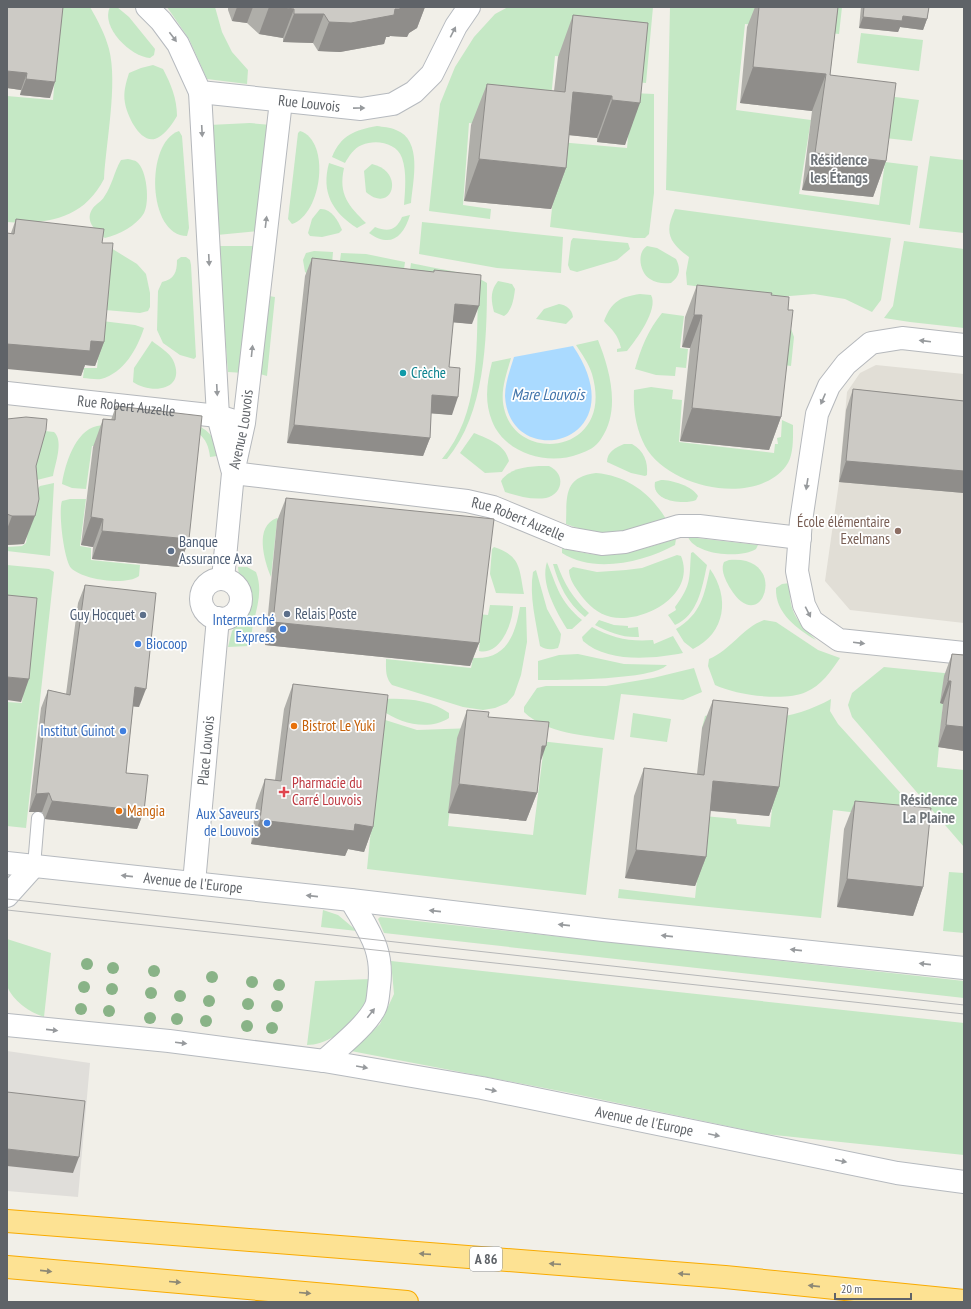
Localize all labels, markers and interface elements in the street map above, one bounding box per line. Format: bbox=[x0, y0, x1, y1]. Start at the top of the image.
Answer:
one-way arrow bbox=[450, 26, 456, 38]
one-way arrow bbox=[168, 31, 177, 42]
street label: Rue Louvois bbox=[277, 90, 341, 116]
one-way arrow bbox=[353, 105, 366, 111]
one-way arrow bbox=[199, 125, 205, 138]
district label: Résidence les Étangs bbox=[810, 149, 868, 187]
one-way arrow bbox=[263, 216, 270, 228]
one-way arrow bbox=[206, 254, 213, 266]
one-way arrow bbox=[919, 337, 931, 344]
one-way arrow bbox=[249, 345, 255, 357]
place label: Crèche bbox=[411, 363, 446, 382]
marker: Crèche bbox=[398, 368, 408, 378]
one-way arrow bbox=[213, 384, 220, 396]
water label: Mare Louvois bbox=[512, 384, 586, 404]
street label: Avenue Louvois bbox=[224, 389, 257, 471]
street label: Rue Robert Auzelle bbox=[76, 391, 176, 420]
one-way arrow bbox=[820, 394, 826, 406]
one-way arrow bbox=[804, 478, 810, 490]
street label: Rue Robert Auzelle bbox=[470, 492, 568, 545]
place label: École élémentaire Exelmans bbox=[797, 512, 890, 548]
marker: École élémentaire Exelmans bbox=[893, 526, 903, 536]
place label: Banque Assurance Axa bbox=[179, 532, 252, 568]
marker: Banque Assurance Axa bbox=[166, 546, 176, 556]
place label: Relais Poste bbox=[295, 604, 357, 623]
place label: Guy Hocquet bbox=[70, 605, 135, 624]
one-way arrow bbox=[804, 606, 811, 618]
marker: Relais Poste bbox=[282, 609, 292, 619]
marker: Guy Hocquet bbox=[138, 610, 148, 620]
place label: Intermarché Express bbox=[213, 610, 275, 646]
marker: Intermarché Express bbox=[278, 624, 288, 634]
place label: Biocoop bbox=[146, 634, 187, 653]
marker: Biocoop bbox=[133, 639, 143, 649]
one-way arrow bbox=[853, 640, 865, 646]
street label: Place Louvois bbox=[193, 715, 218, 786]
place label: Bistrot Le Yuki bbox=[302, 716, 376, 735]
place label: Institut Guinot bbox=[40, 721, 115, 740]
marker: Bistrot Le Yuki bbox=[289, 721, 299, 731]
marker: Institut Guinot bbox=[118, 726, 128, 736]
place label: Pharmacie du Carré Louvois bbox=[292, 773, 362, 809]
marker: Pharmacie du Carré Louvois bbox=[279, 787, 289, 797]
district label: Résidence La Plaine bbox=[901, 789, 958, 827]
place label: Mangia bbox=[127, 801, 165, 820]
place label: Aux Saveurs de Louvois bbox=[196, 804, 259, 840]
marker: Mangia bbox=[114, 806, 124, 816]
marker: Aux Saveurs de Louvois bbox=[262, 818, 272, 828]
street label: Avenue de l'Europe bbox=[142, 868, 244, 897]
one-way arrow bbox=[121, 873, 133, 879]
one-way arrow bbox=[306, 893, 318, 899]
one-way arrow bbox=[429, 908, 441, 914]
one-way arrow bbox=[558, 922, 570, 928]
one-way arrow bbox=[661, 933, 673, 940]
one-way arrow bbox=[790, 947, 802, 953]
one-way arrow bbox=[919, 960, 931, 967]
one-way arrow bbox=[367, 1008, 375, 1019]
one-way arrow bbox=[46, 1026, 58, 1033]
one-way arrow bbox=[175, 1039, 187, 1046]
one-way arrow bbox=[356, 1065, 369, 1071]
one-way arrow bbox=[484, 1087, 497, 1093]
street label: Avenue de l'Europe bbox=[594, 1101, 695, 1140]
one-way arrow bbox=[708, 1133, 720, 1139]
one-way arrow bbox=[835, 1159, 847, 1165]
road number: A 86 bbox=[470, 1247, 502, 1271]
one-way arrow bbox=[419, 1251, 431, 1258]
one-way arrow bbox=[549, 1261, 561, 1268]
one-way arrow bbox=[40, 1267, 52, 1274]
one-way arrow bbox=[678, 1271, 690, 1277]
scale bar bbox=[835, 1275, 911, 1301]
one-way arrow bbox=[169, 1278, 181, 1285]
text: 20 m bbox=[841, 1281, 862, 1296]
one-way arrow bbox=[808, 1283, 820, 1289]
one-way arrow bbox=[299, 1289, 311, 1296]

